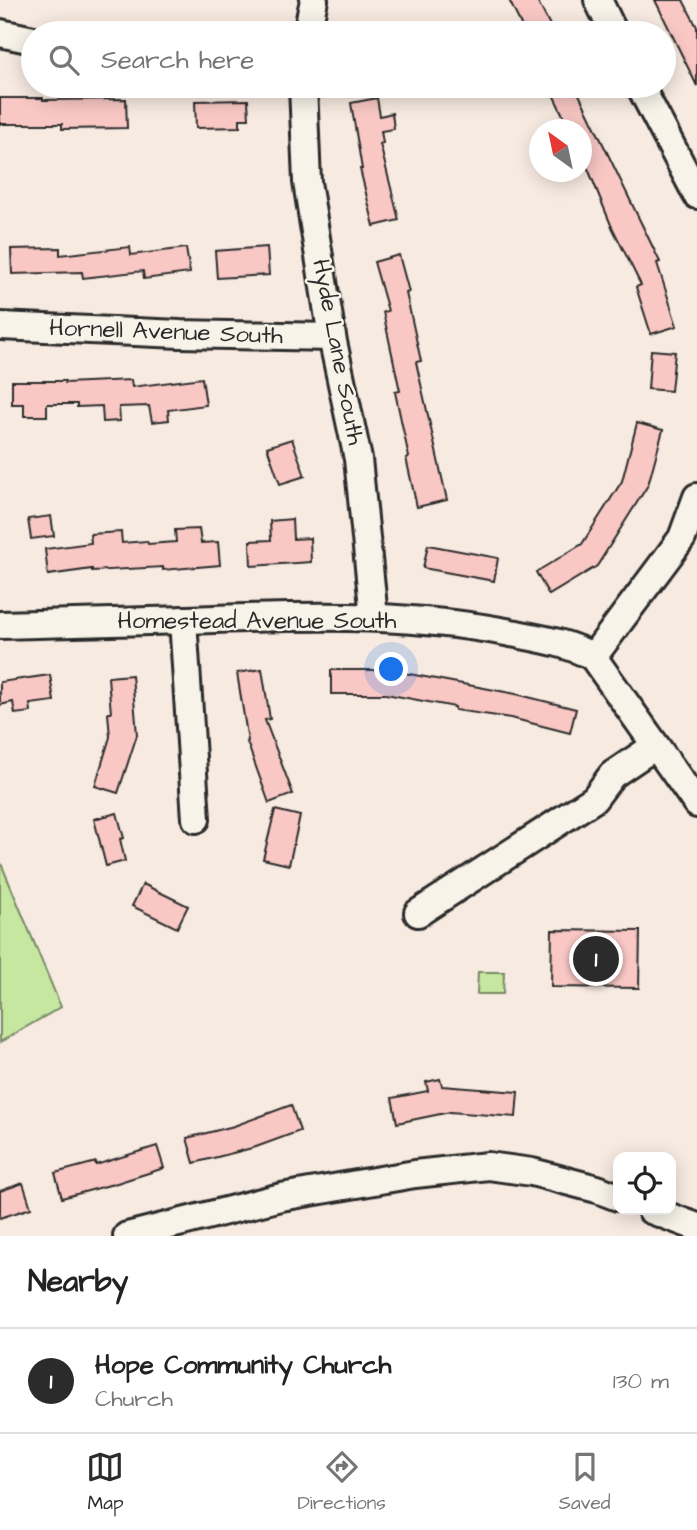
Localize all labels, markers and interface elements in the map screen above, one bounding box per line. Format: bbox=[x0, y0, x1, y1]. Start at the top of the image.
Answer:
search box bbox=[21, 21, 676, 98]
icon: search bbox=[45, 41, 83, 79]
text: Search here bbox=[101, 42, 254, 78]
north arrow bbox=[529, 119, 592, 182]
street label: Hyde Lane South bbox=[302, 256, 373, 448]
street label: Hornell Avenue South bbox=[49, 311, 283, 353]
street label: Homestead Avenue South bbox=[118, 604, 397, 638]
your location bbox=[374, 652, 408, 686]
pin: 1 bbox=[573, 933, 619, 985]
map controls bbox=[613, 1152, 676, 1215]
button: locate bbox=[613, 1152, 676, 1215]
text: Nearby bbox=[28, 1261, 128, 1303]
text: Hope Community Church bbox=[95, 1347, 391, 1383]
text: 1 bbox=[50, 1365, 52, 1397]
text: 130 m bbox=[613, 1365, 669, 1397]
text: Church bbox=[95, 1383, 173, 1415]
tab: Map bbox=[86, 1448, 124, 1517]
tab: Directions bbox=[297, 1448, 386, 1517]
tab: Saved bbox=[559, 1448, 610, 1517]

